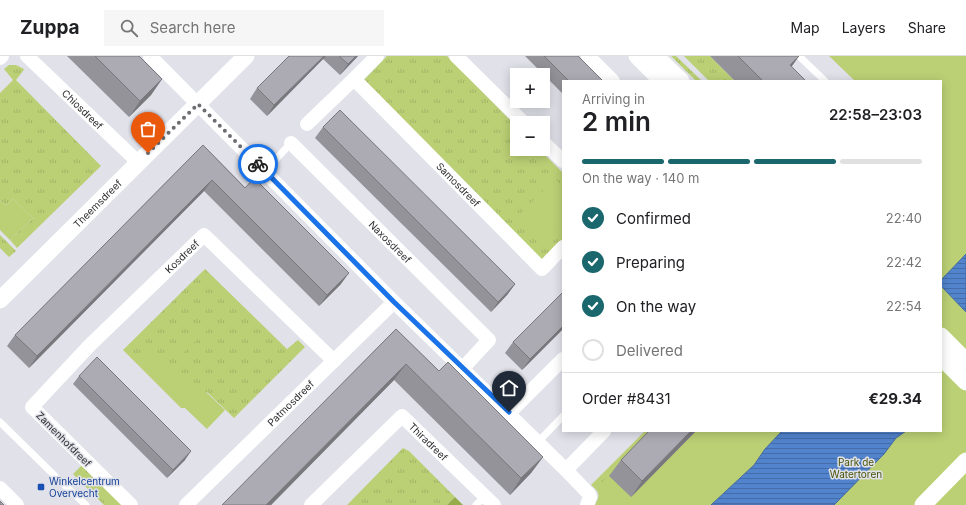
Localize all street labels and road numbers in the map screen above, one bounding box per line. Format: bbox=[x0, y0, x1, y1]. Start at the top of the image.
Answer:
street label: Chiosdreef bbox=[60, 87, 106, 132]
street label: Samosdreef bbox=[434, 160, 483, 209]
street label: Theemsdreef bbox=[71, 177, 124, 230]
street label: Naxosdreef bbox=[367, 218, 414, 266]
street label: Kosdreef bbox=[162, 237, 202, 275]
street label: Patmosdreef bbox=[265, 377, 317, 428]
street label: Zamenhofdreef bbox=[34, 409, 94, 469]
street label: Thiradreef bbox=[406, 420, 450, 463]

